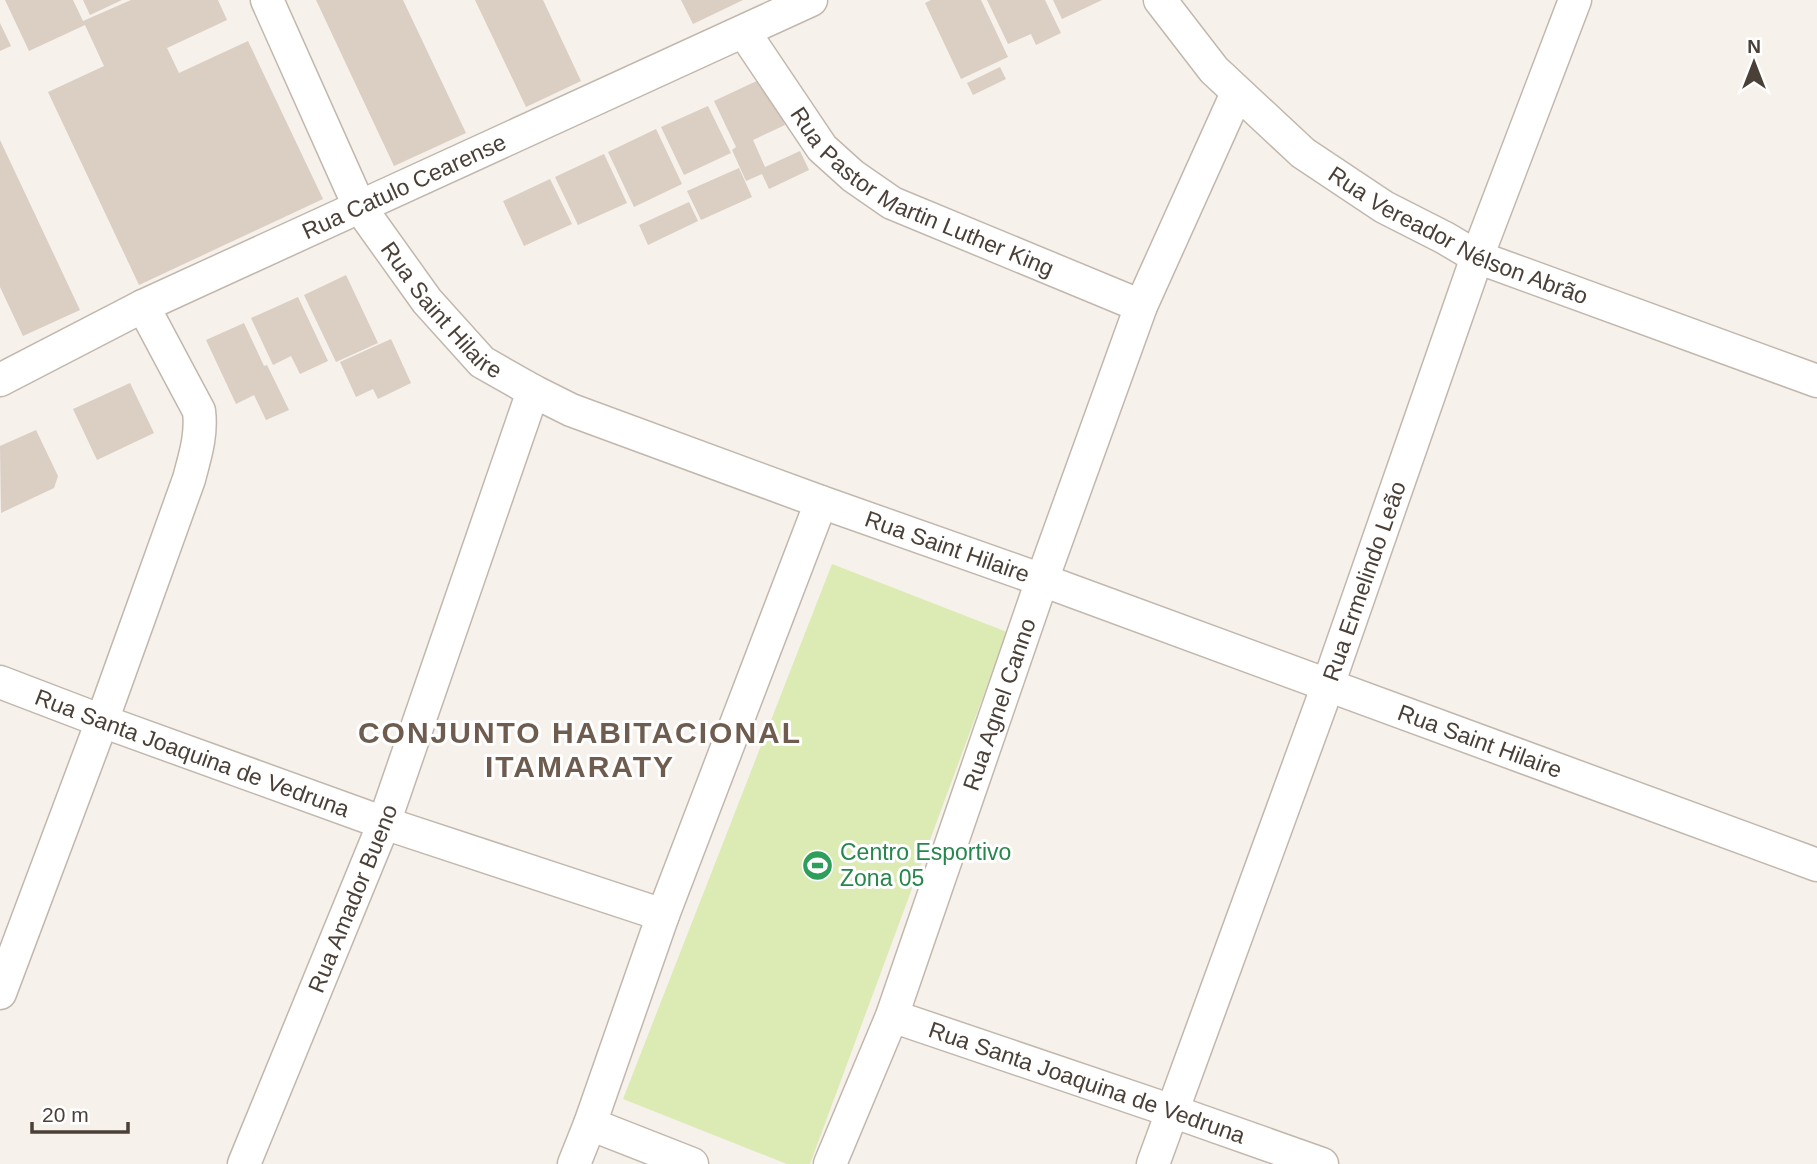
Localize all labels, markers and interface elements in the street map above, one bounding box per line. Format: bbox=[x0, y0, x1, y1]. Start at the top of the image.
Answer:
north arrow bbox=[1719, 28, 1789, 98]
text: N bbox=[1747, 36, 1761, 57]
street label: Rua Pastor Martin Luther King bbox=[785, 102, 1058, 281]
street label: Rua Catulo Cearense bbox=[298, 129, 510, 244]
street label: Rua Vereador Nélson Abrão bbox=[1324, 161, 1592, 309]
street label: Rua Saint Hilaire bbox=[376, 237, 506, 384]
street label: Rua Ermelindo Leão bbox=[1317, 478, 1411, 684]
street label: Rua Saint Hilaire bbox=[861, 506, 1033, 588]
street label: Rua Agnel Canno bbox=[958, 615, 1041, 794]
street label: Rua Santa Joaquina de Vedruna bbox=[31, 684, 353, 822]
street label: Rua Saint Hilaire bbox=[1394, 699, 1565, 783]
district label: CONJUNTO HABITACIONAL ITAMARATY bbox=[358, 716, 802, 783]
street label: Rua Amador Bueno bbox=[303, 801, 402, 996]
place label: Centro Esportivo Zona 05 bbox=[840, 839, 1011, 891]
sports icon: Centro Esportivo Zona 05 bbox=[800, 848, 834, 882]
street label: Rua Santa Joaquina de Vedruna bbox=[925, 1016, 1249, 1149]
scale bar bbox=[32, 1090, 128, 1134]
text: 20 m bbox=[42, 1103, 89, 1126]

